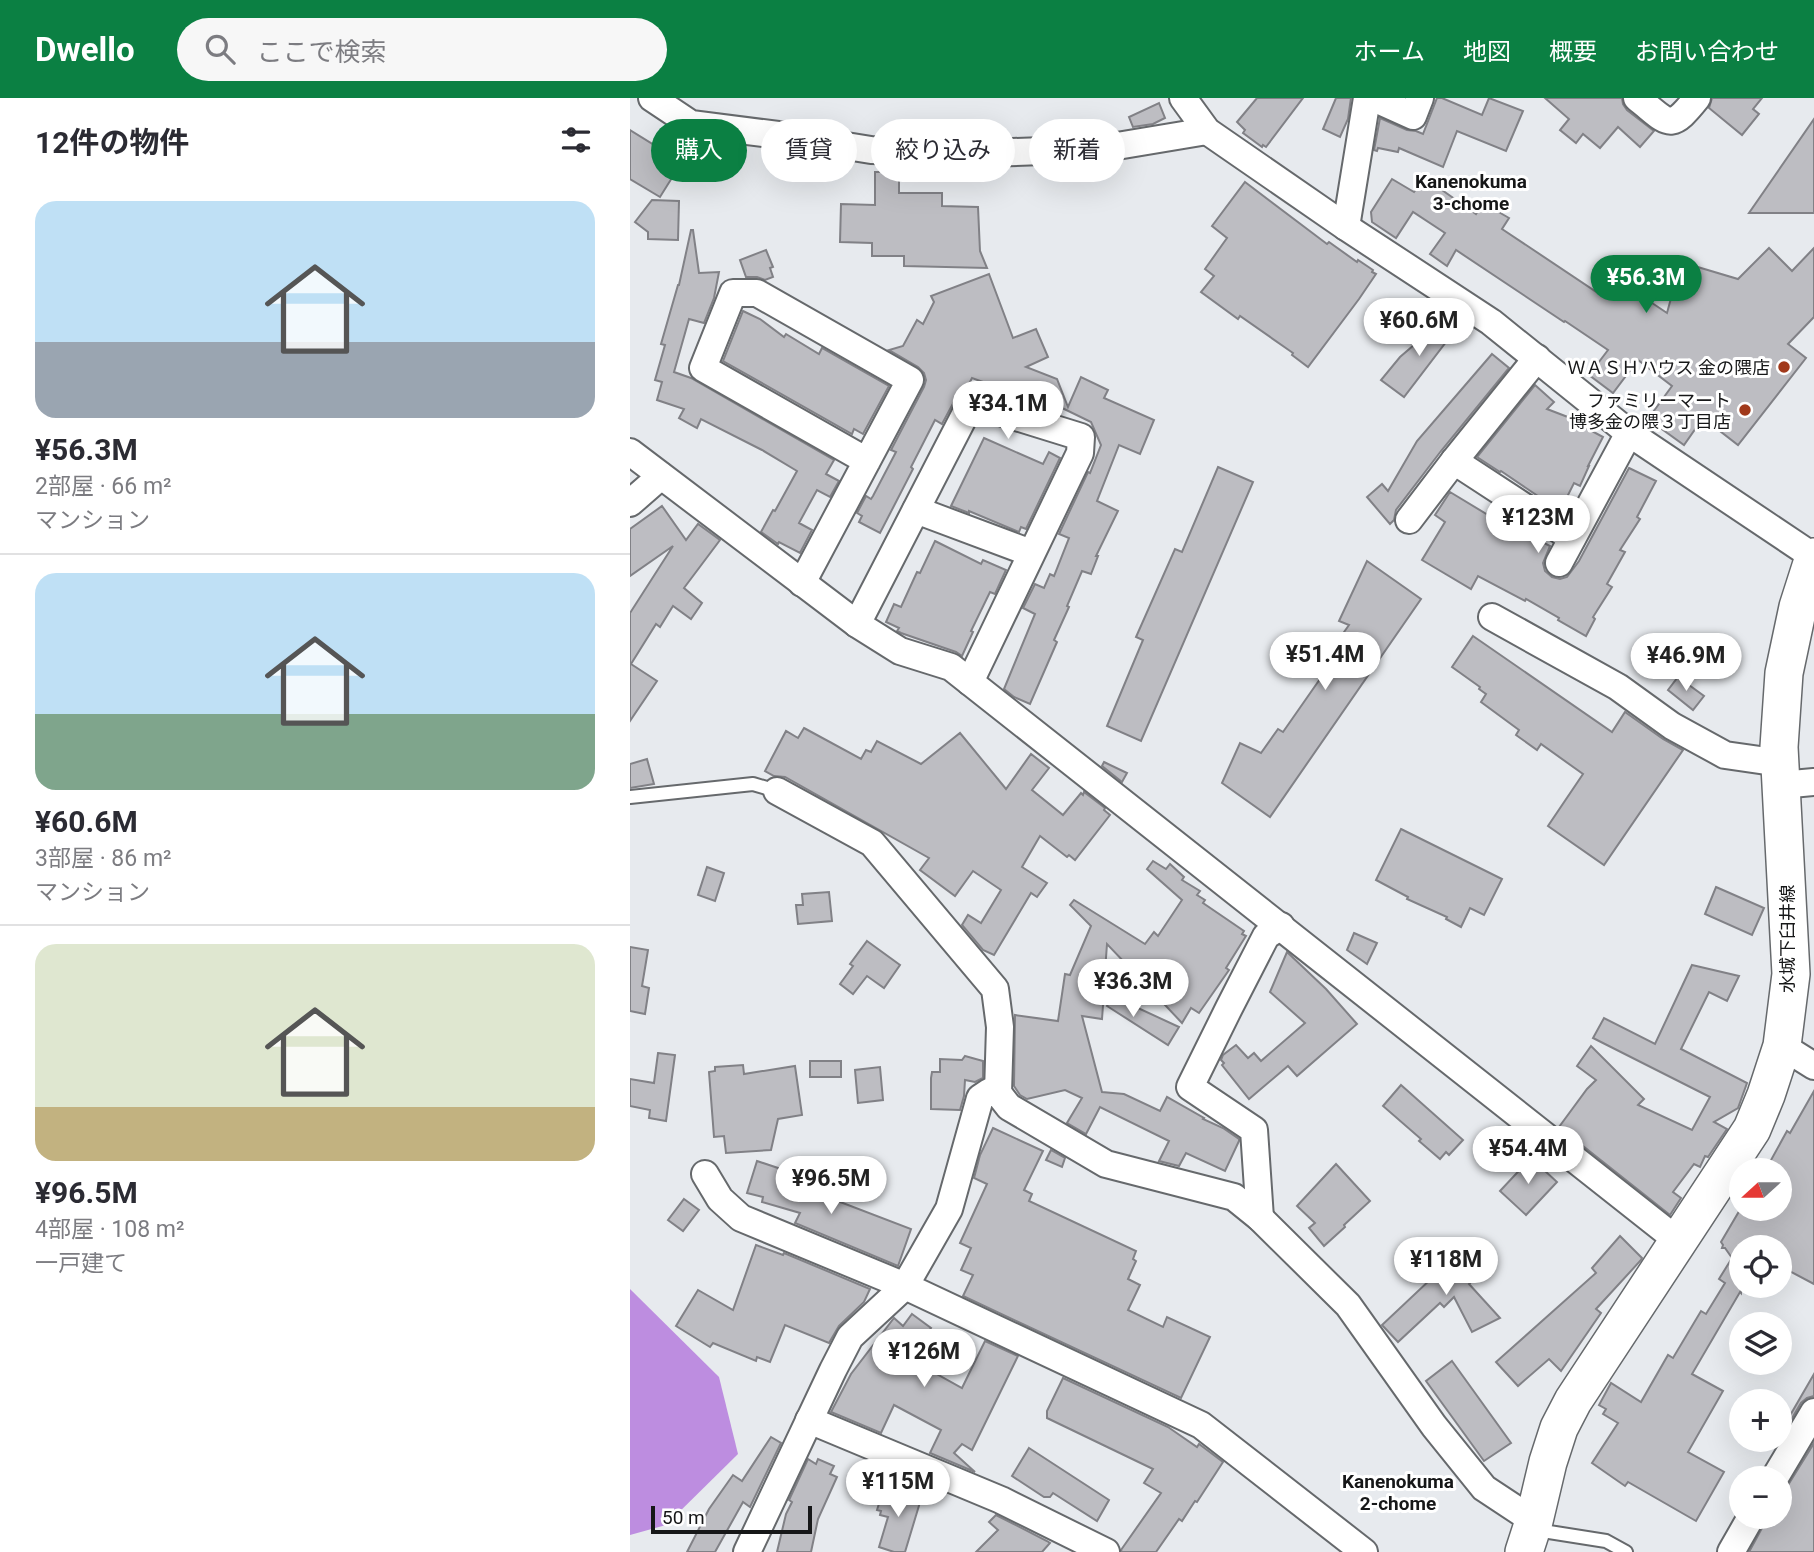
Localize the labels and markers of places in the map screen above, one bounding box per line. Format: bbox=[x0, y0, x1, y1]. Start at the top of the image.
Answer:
pin: ¥56.3M bbox=[1589, 256, 1703, 315]
pin: ¥60.6M bbox=[1362, 299, 1476, 358]
place label: ＷＡＳＨハウス 金の隈店 bbox=[1568, 357, 1770, 378]
marker: ＷＡＳＨハウス 金の隈店 bbox=[1776, 359, 1792, 375]
pin: ¥34.1M bbox=[951, 382, 1065, 441]
place label: ファミリーマート 博多金の隈３丁目店 bbox=[1569, 390, 1731, 432]
marker: ファミリーマート 博多金の隈３丁目店 bbox=[1737, 402, 1753, 418]
pin: ¥123M bbox=[1489, 496, 1587, 555]
pin: ¥51.4M bbox=[1268, 632, 1382, 692]
pin: ¥46.9M bbox=[1629, 634, 1743, 693]
pin: ¥36.3M bbox=[1076, 960, 1190, 1019]
pin: ¥54.4M bbox=[1471, 1126, 1585, 1186]
pin: ¥96.5M bbox=[774, 1156, 888, 1216]
pin: ¥118M bbox=[1397, 1238, 1495, 1297]
pin: ¥126M bbox=[875, 1330, 973, 1389]
pin: ¥115M bbox=[849, 1460, 947, 1519]

